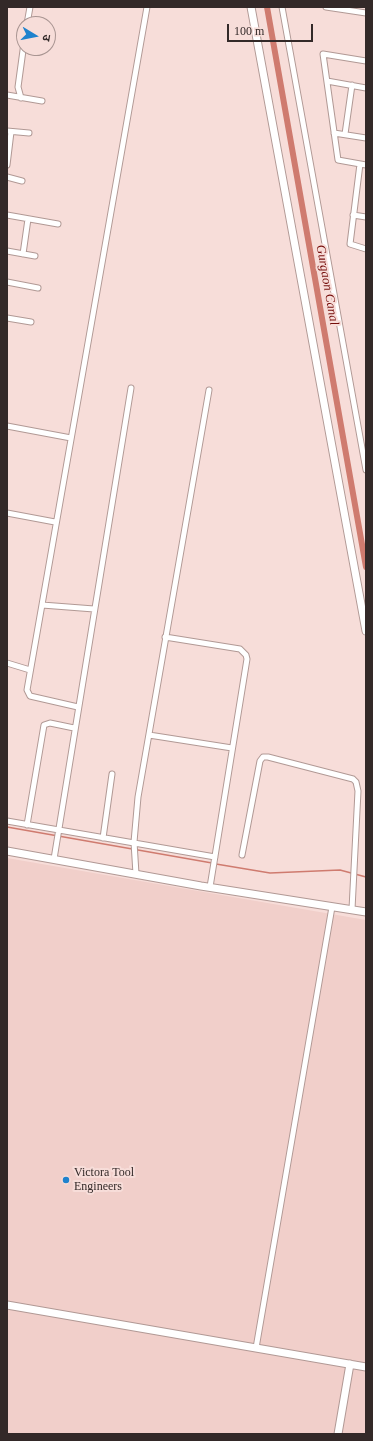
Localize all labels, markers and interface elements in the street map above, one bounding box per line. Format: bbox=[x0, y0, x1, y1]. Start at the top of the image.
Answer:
north arrow bbox=[16, 16, 56, 56]
scale bar bbox=[229, 16, 315, 42]
text: 100 m bbox=[234, 24, 264, 38]
text: उ bbox=[40, 34, 53, 42]
water label: Gurgaon Canal bbox=[312, 244, 342, 326]
place label: Victora Tool Engineers bbox=[74, 1166, 134, 1194]
marker: Victora Tool Engineers bbox=[61, 1175, 71, 1185]

